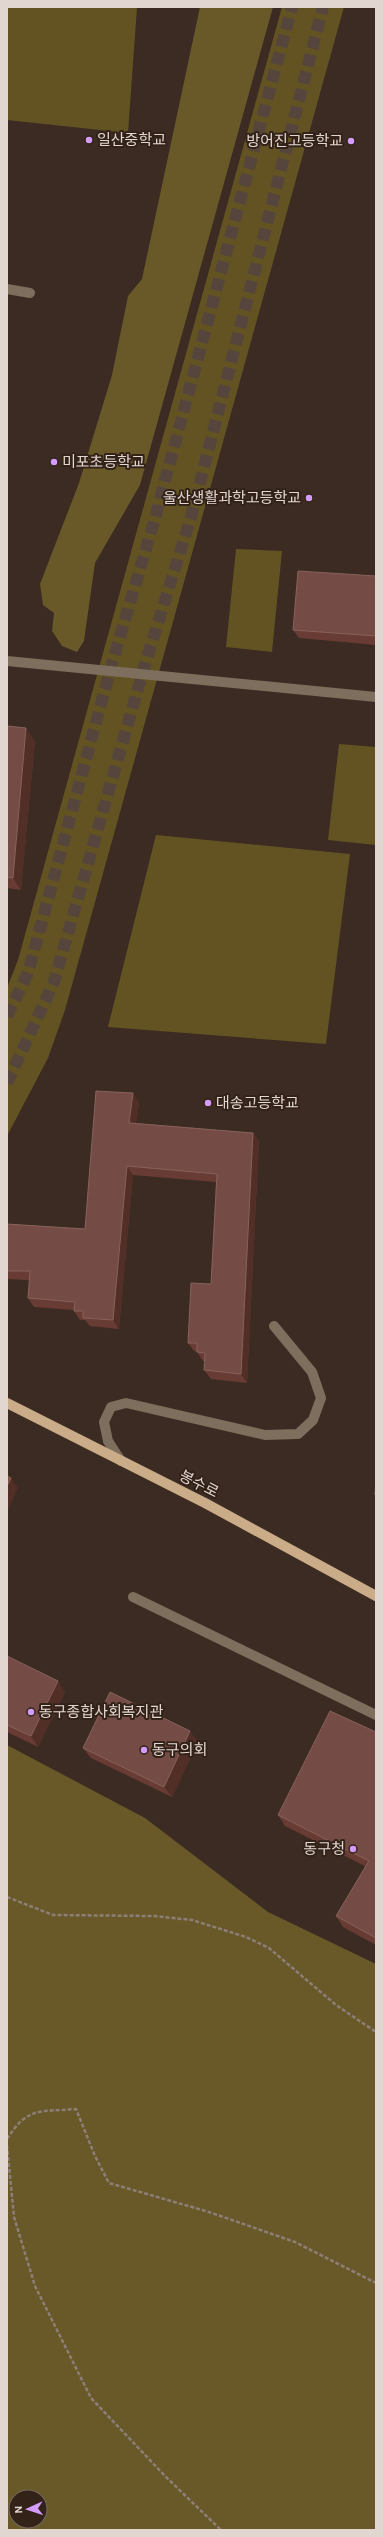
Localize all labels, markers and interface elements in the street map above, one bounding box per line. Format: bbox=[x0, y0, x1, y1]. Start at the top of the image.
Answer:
place label: 일산중학교 bbox=[97, 131, 166, 148]
place label: 방어진고등학교 bbox=[246, 132, 343, 149]
marker: 일산중학교 bbox=[84, 135, 94, 145]
marker: 방어진고등학교 bbox=[346, 136, 356, 146]
place label: 미포초등학교 bbox=[62, 453, 145, 470]
marker: 미포초등학교 bbox=[49, 457, 59, 467]
place label: 울산생활과학고등학교 bbox=[163, 489, 301, 506]
marker: 울산생활과학고등학교 bbox=[304, 493, 314, 503]
place label: 대송고등학교 bbox=[216, 1094, 299, 1111]
marker: 대송고등학교 bbox=[203, 1098, 213, 1108]
street label: 봉수로 bbox=[177, 1468, 221, 1501]
place label: 동구종합사회복지관 bbox=[39, 1704, 163, 1720]
marker: 동구종합사회복지관 bbox=[26, 1707, 36, 1717]
place label: 동구의회 bbox=[152, 1742, 207, 1758]
marker: 동구의회 bbox=[139, 1745, 149, 1755]
place label: 동구청 bbox=[304, 1841, 345, 1857]
marker: 동구청 bbox=[348, 1844, 358, 1854]
north arrow bbox=[8, 2489, 48, 2529]
text: N bbox=[13, 2505, 24, 2514]

